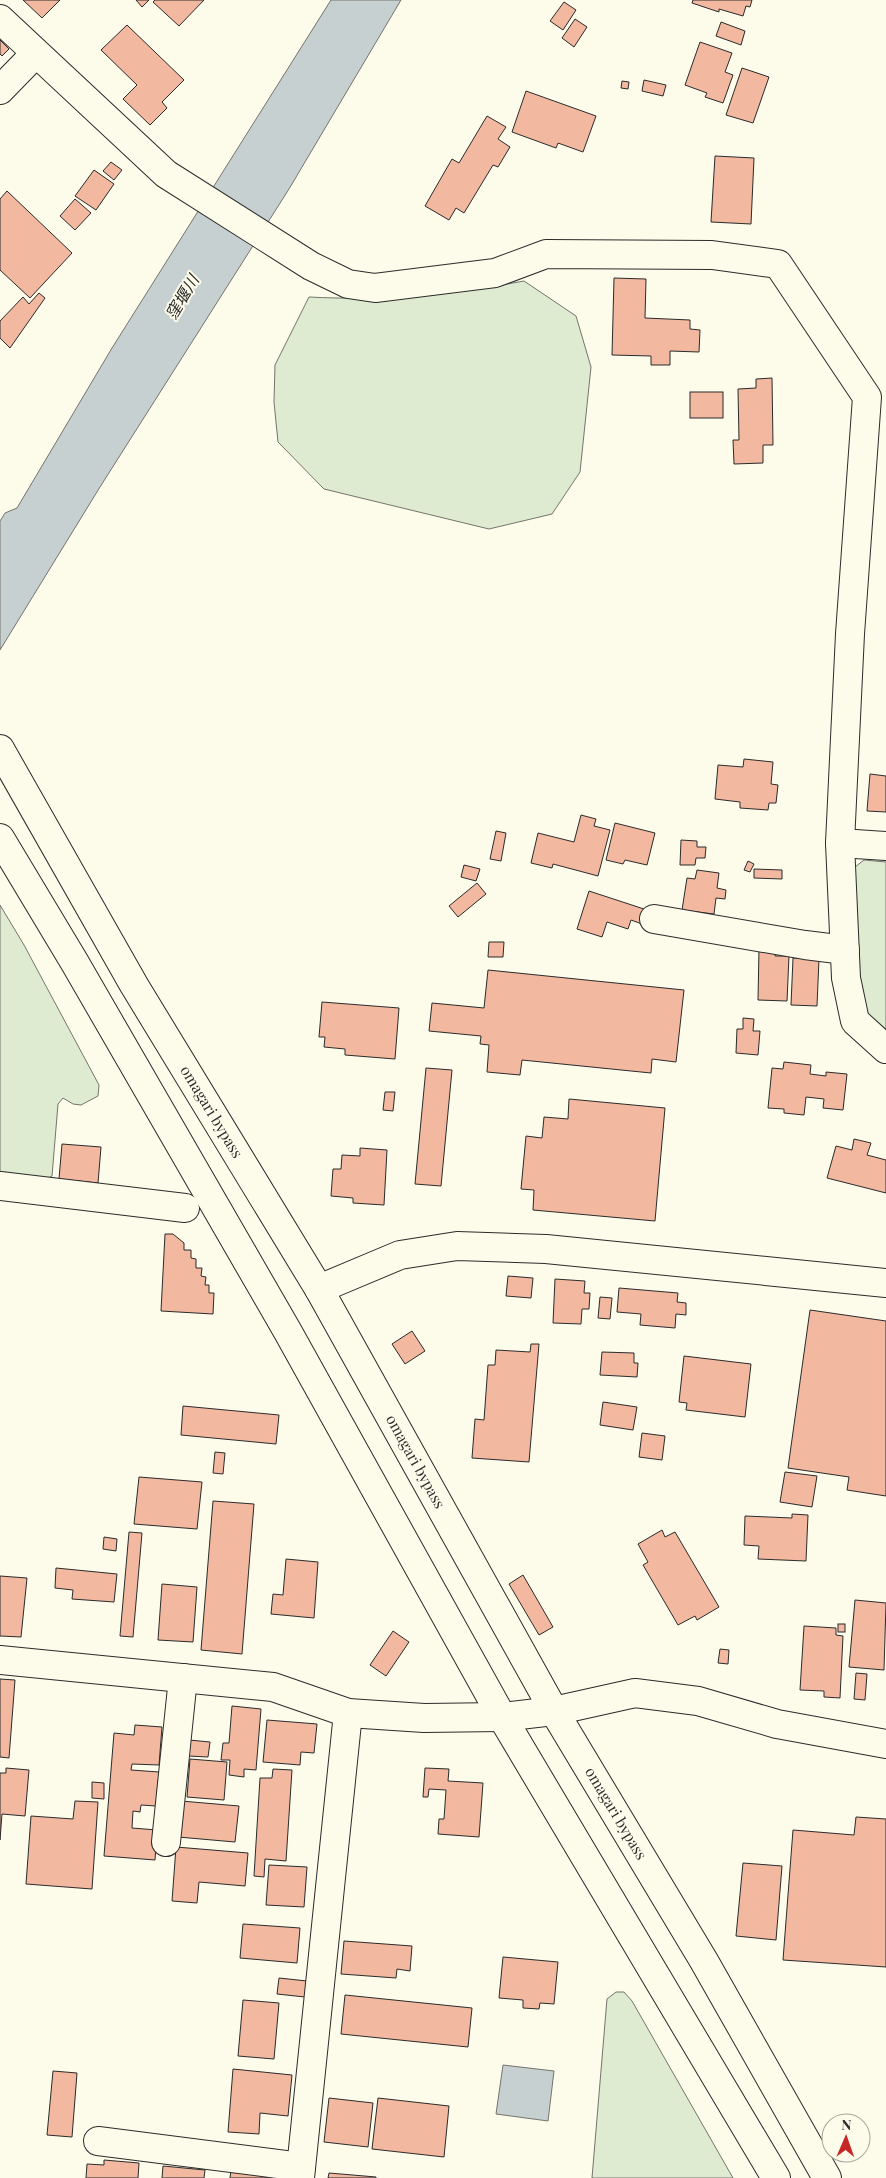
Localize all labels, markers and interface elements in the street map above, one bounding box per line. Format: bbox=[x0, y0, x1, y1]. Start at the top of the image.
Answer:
water label: 窪堰川 bbox=[160, 269, 204, 323]
street label: omagari bypass bbox=[176, 1062, 248, 1161]
street label: omagari bypass bbox=[382, 1411, 450, 1512]
street label: omagari bypass bbox=[581, 1763, 652, 1863]
north arrow bbox=[821, 2113, 871, 2163]
text: N bbox=[841, 2115, 852, 2134]

